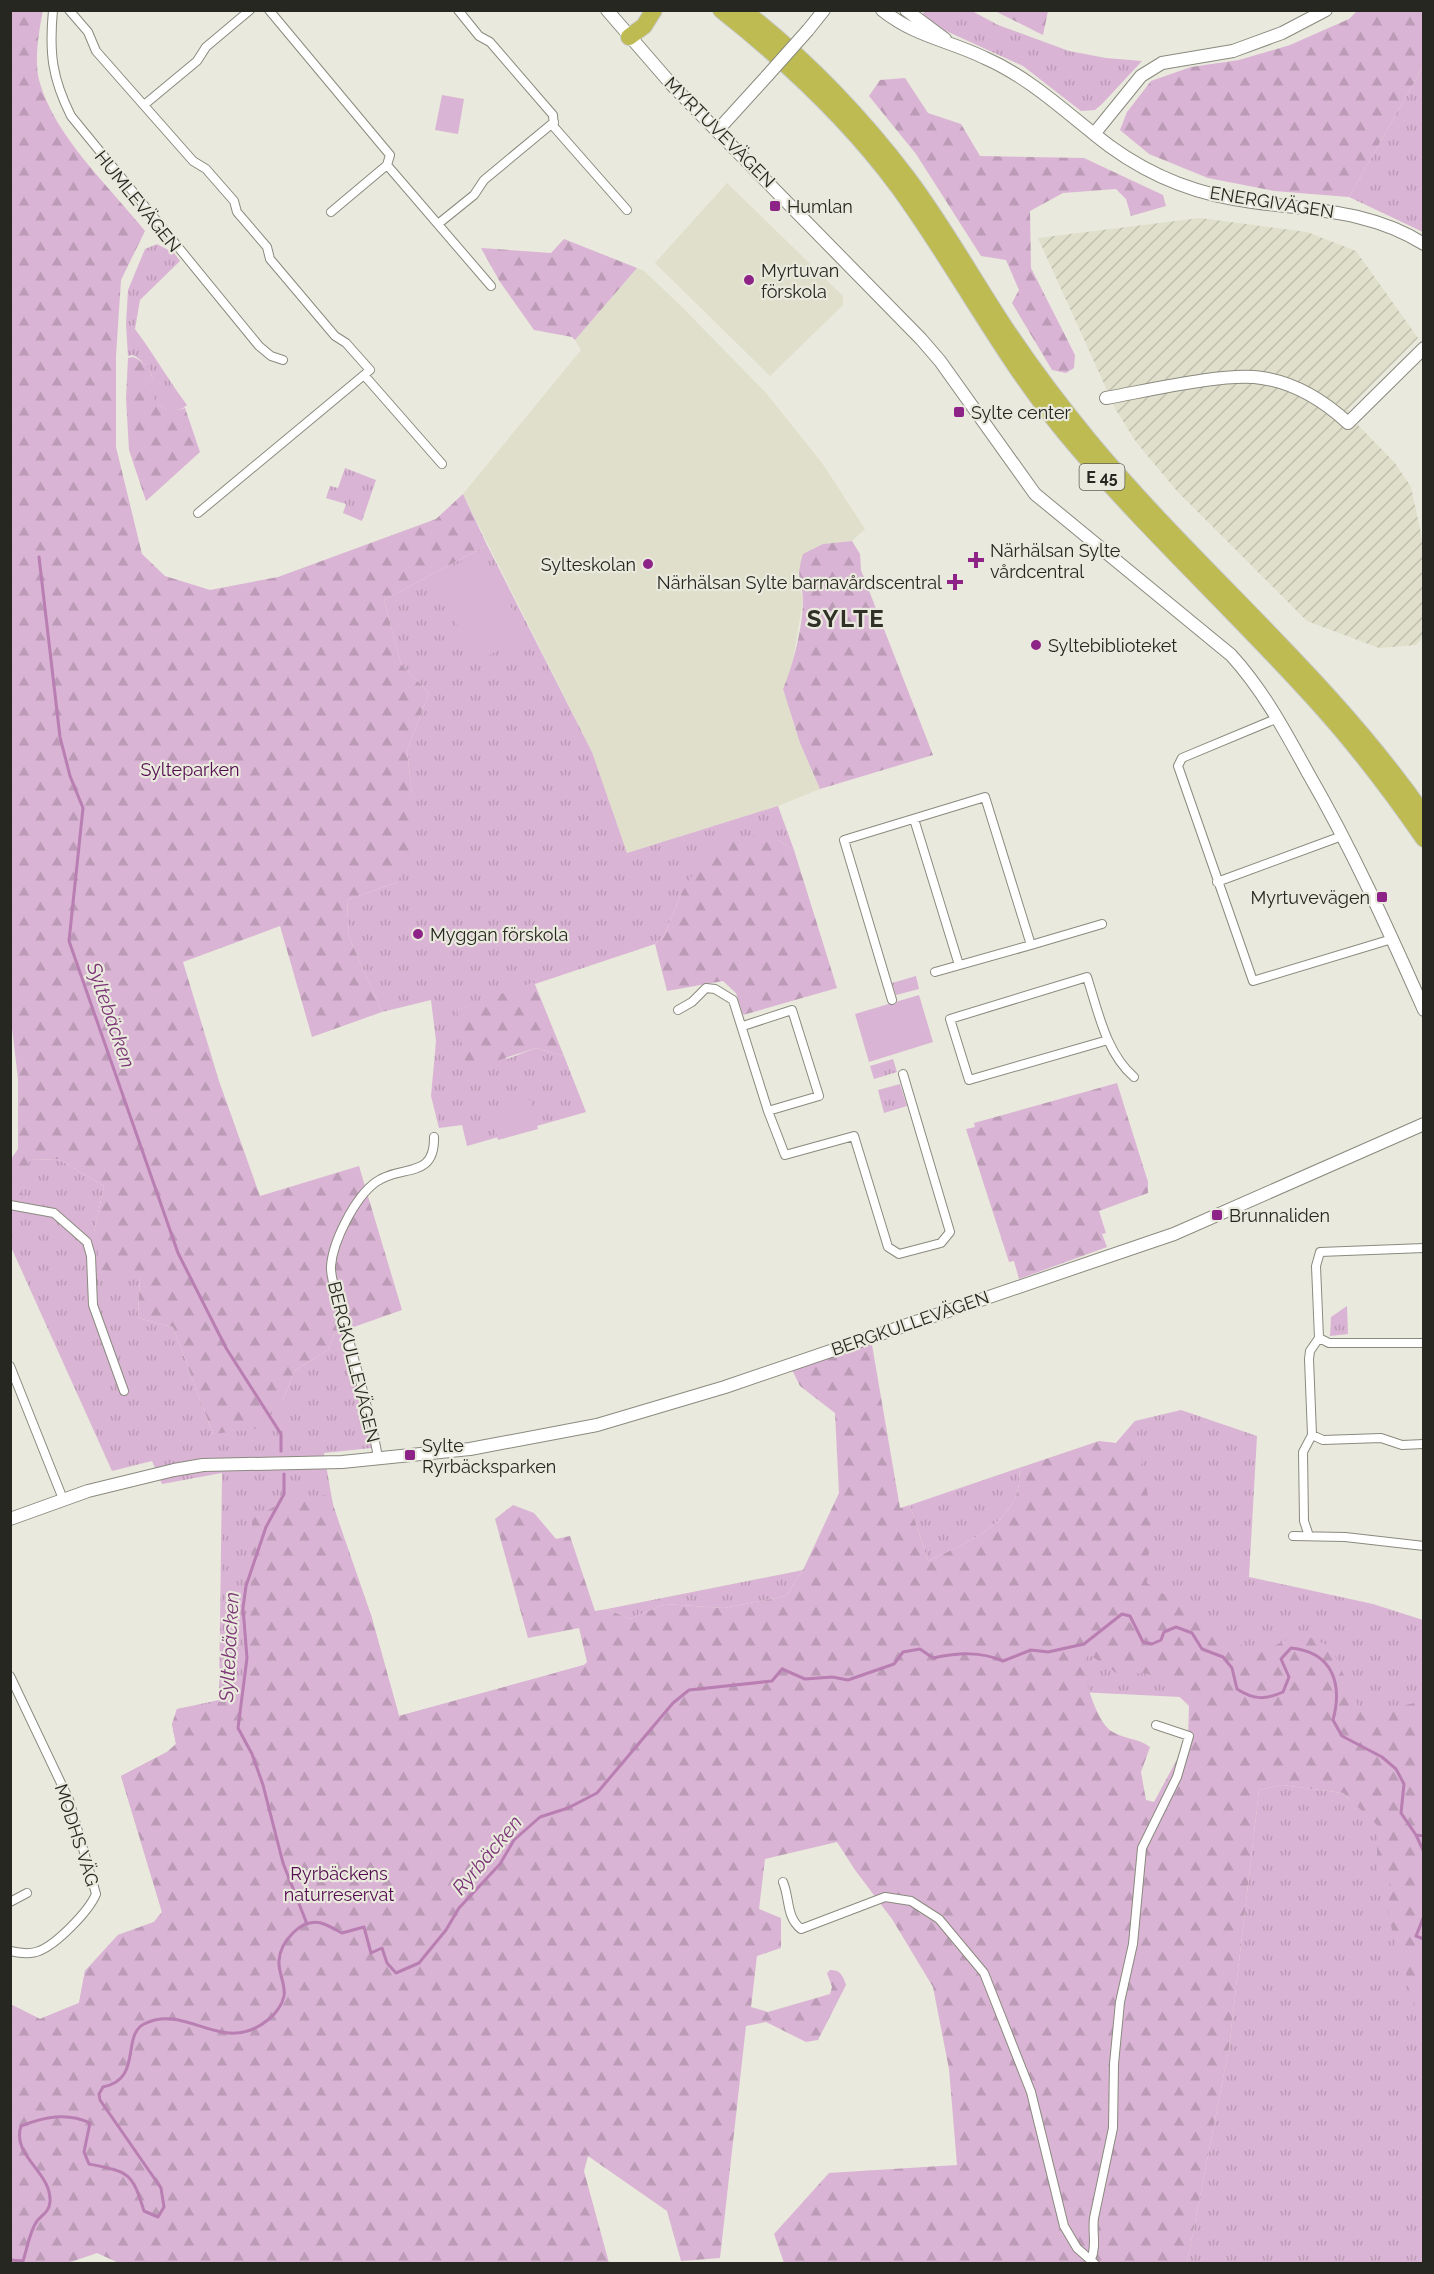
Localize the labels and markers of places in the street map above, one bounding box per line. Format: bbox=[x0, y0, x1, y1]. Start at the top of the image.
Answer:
place label: Humlan bbox=[787, 196, 853, 217]
marker: Humlan bbox=[768, 199, 782, 213]
place label: Myrtuvan förskola bbox=[761, 260, 839, 302]
marker: Myrtuvan förskola bbox=[742, 273, 756, 287]
place label: Sylte center bbox=[971, 402, 1071, 423]
marker: Sylte center bbox=[952, 405, 966, 419]
place label: Närhälsan Sylte vårdcentral bbox=[990, 540, 1121, 582]
marker: Närhälsan Sylte vårdcentral bbox=[967, 551, 985, 569]
place label: Sylteskolan bbox=[541, 554, 636, 575]
marker: Sylteskolan bbox=[641, 557, 655, 571]
place label: Närhälsan Sylte barnavårdscentral bbox=[657, 572, 942, 593]
marker: Närhälsan Sylte barnavårdscentral bbox=[946, 573, 964, 591]
place label: Syltebiblioteket bbox=[1048, 635, 1177, 656]
marker: Syltebiblioteket bbox=[1029, 638, 1043, 652]
place label: Myrtuvevägen bbox=[1250, 887, 1370, 908]
marker: Myrtuvevägen bbox=[1375, 890, 1389, 904]
place label: Myggan förskola bbox=[430, 924, 568, 945]
marker: Myggan förskola bbox=[411, 927, 425, 941]
place label: Brunnaliden bbox=[1229, 1205, 1330, 1226]
marker: Brunnaliden bbox=[1210, 1208, 1224, 1222]
place label: Sylte Ryrbäcksparken bbox=[422, 1435, 556, 1477]
marker: Sylte Ryrbäcksparken bbox=[403, 1448, 417, 1462]

